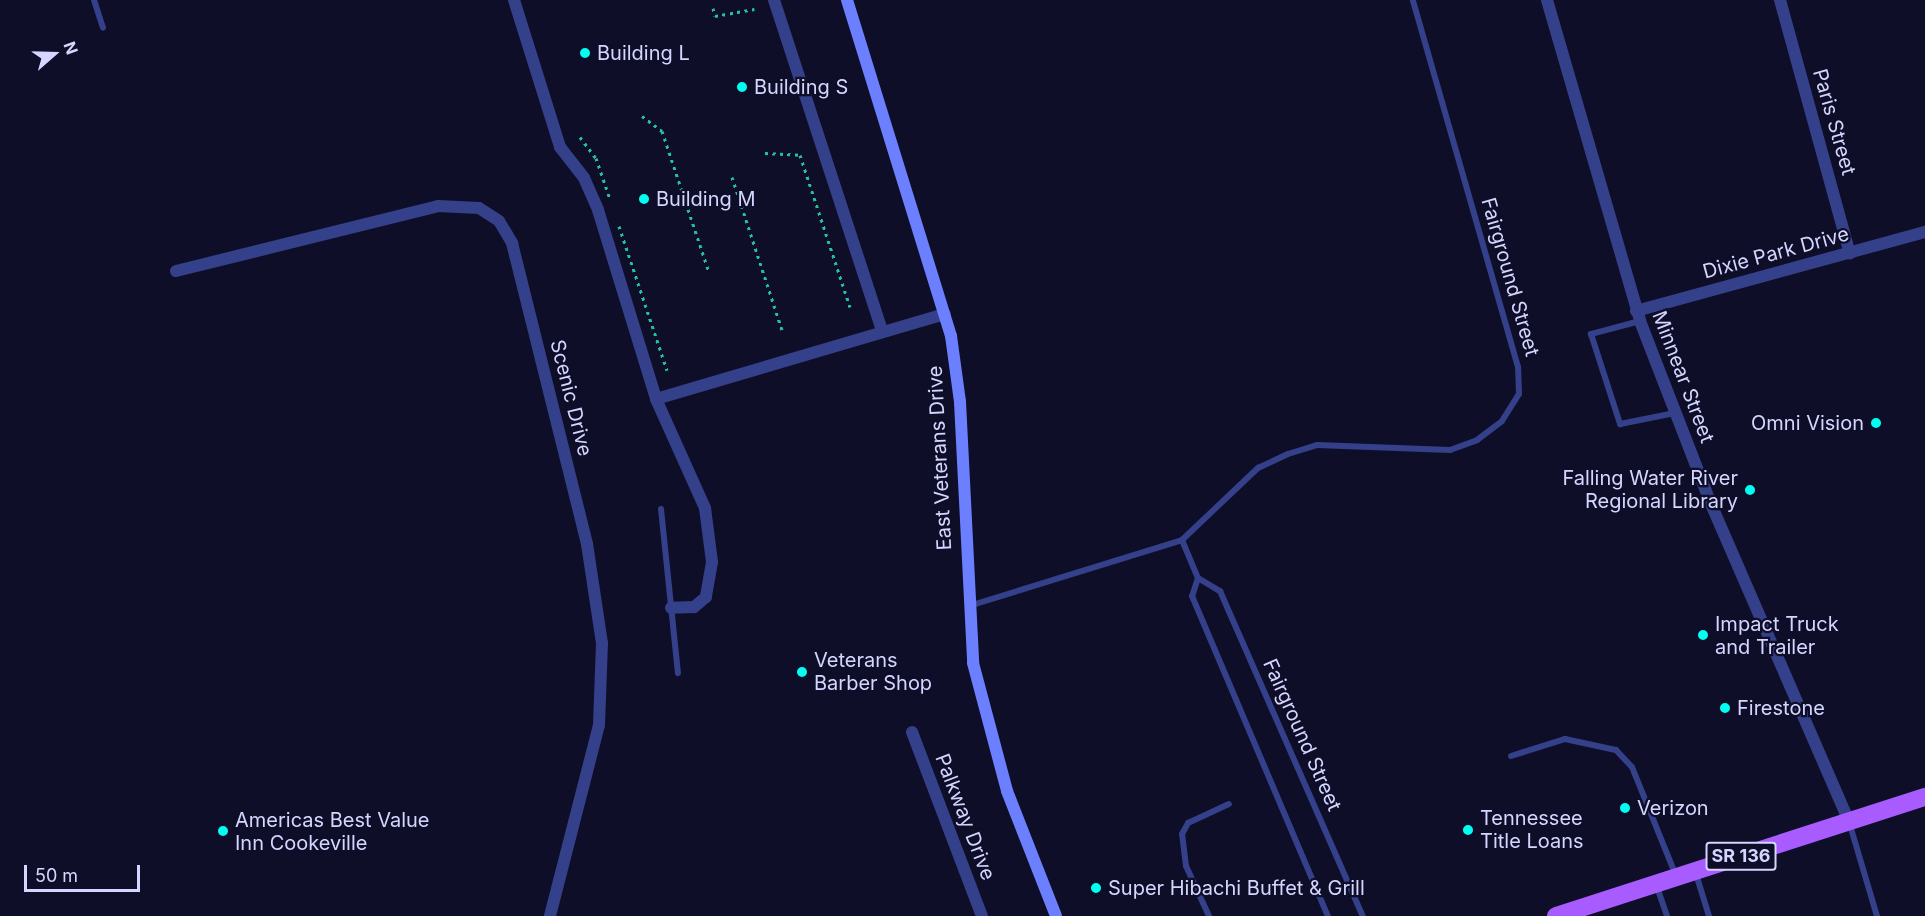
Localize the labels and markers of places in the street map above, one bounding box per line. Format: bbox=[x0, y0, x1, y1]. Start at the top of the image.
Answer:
place label: Building L bbox=[597, 41, 690, 65]
marker: Building L bbox=[578, 46, 592, 60]
place label: Building S bbox=[754, 75, 848, 99]
marker: Building S bbox=[735, 80, 749, 94]
place label: Building M bbox=[656, 187, 755, 211]
marker: Building M bbox=[637, 192, 651, 206]
place label: Omni Vision bbox=[1751, 411, 1864, 435]
marker: Omni Vision bbox=[1869, 416, 1883, 430]
place label: Falling Water River Regional Library bbox=[1562, 466, 1738, 513]
marker: Falling Water River Regional Library bbox=[1743, 483, 1757, 497]
place label: Impact Truck and Trailer bbox=[1715, 612, 1839, 659]
marker: Impact Truck and Trailer bbox=[1696, 628, 1710, 642]
place label: Veterans Barber Shop bbox=[814, 648, 932, 695]
marker: Veterans Barber Shop bbox=[795, 665, 809, 679]
place label: Firestone bbox=[1737, 696, 1825, 720]
marker: Firestone bbox=[1718, 701, 1732, 715]
place label: Verizon bbox=[1637, 796, 1709, 820]
marker: Verizon bbox=[1618, 801, 1632, 815]
place label: Tennessee Title Loans bbox=[1480, 807, 1584, 854]
place label: Americas Best Value Inn Cookeville bbox=[235, 808, 430, 855]
marker: Tennessee Title Loans bbox=[1461, 823, 1475, 837]
marker: Americas Best Value Inn Cookeville bbox=[216, 824, 230, 838]
place label: Super Hibachi Buffet & Grill bbox=[1108, 876, 1365, 900]
marker: Super Hibachi Buffet & Grill bbox=[1089, 881, 1103, 895]

